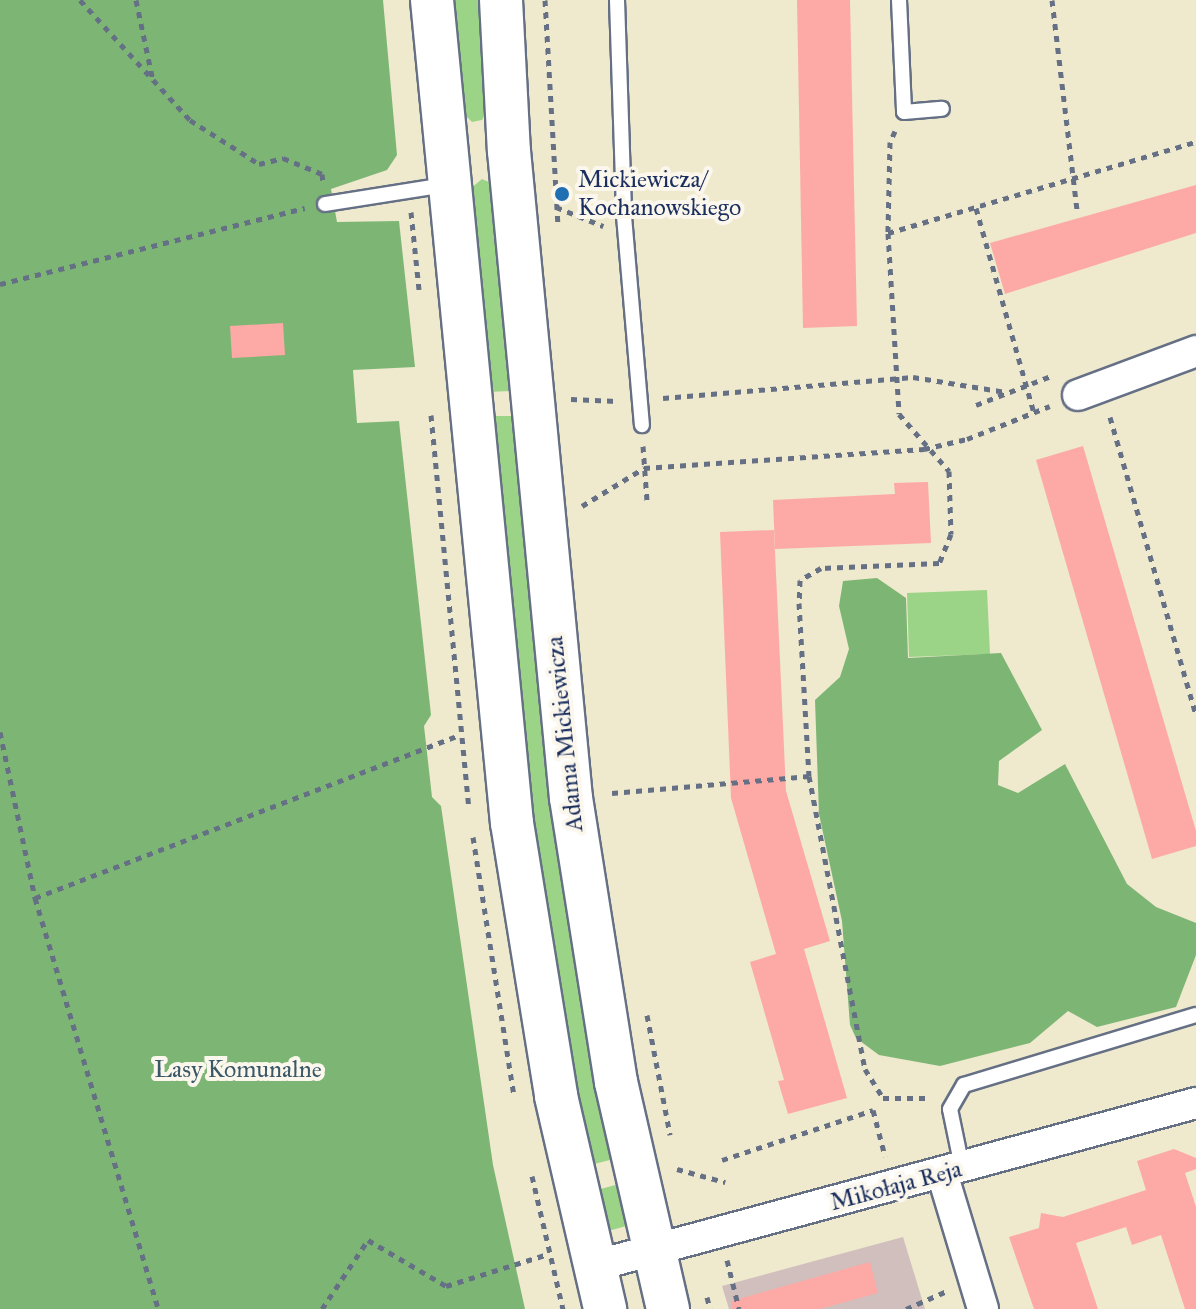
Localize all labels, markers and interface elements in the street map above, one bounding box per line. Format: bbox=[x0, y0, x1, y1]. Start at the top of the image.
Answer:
place label: Mickiewicza/ Kochanowskiego bbox=[578, 166, 741, 222]
marker: Mickiewicza/ Kochanowskiego bbox=[553, 185, 571, 203]
street label: Adama Mickiewicza bbox=[540, 635, 590, 833]
park label: Lasy Komunalne bbox=[154, 1056, 322, 1084]
street label: Mikołaja Reja bbox=[827, 1155, 965, 1217]

